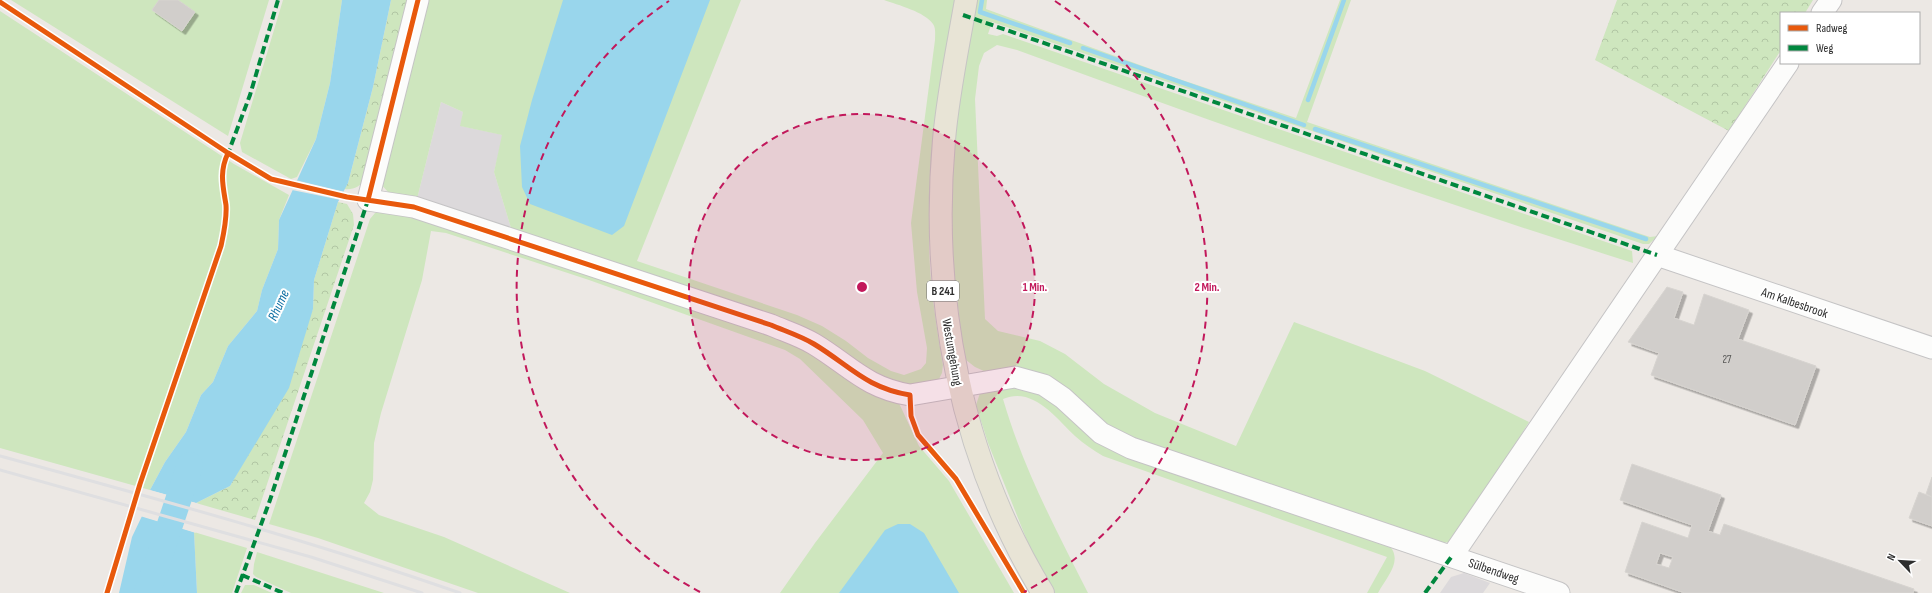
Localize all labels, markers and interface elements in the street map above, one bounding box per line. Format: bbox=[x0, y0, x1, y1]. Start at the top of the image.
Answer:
legend bbox=[1780, 12, 1920, 64]
text: Radweg bbox=[1816, 21, 1848, 36]
text: Weg bbox=[1816, 41, 1833, 56]
centre of rings bbox=[855, 280, 869, 294]
text: 1 Min. bbox=[1023, 280, 1048, 295]
text: 2 Min. bbox=[1194, 280, 1220, 295]
road number: B 241 bbox=[927, 281, 959, 301]
street label: Am Kalbesbrook bbox=[1758, 284, 1830, 322]
water label: Rhume bbox=[264, 287, 293, 323]
street label: Westumgehung bbox=[938, 317, 966, 387]
house number: 27 bbox=[1723, 353, 1732, 366]
north arrow bbox=[1880, 541, 1920, 581]
text: N bbox=[1884, 551, 1899, 562]
street label: Sülbendweg bbox=[1466, 555, 1521, 587]

